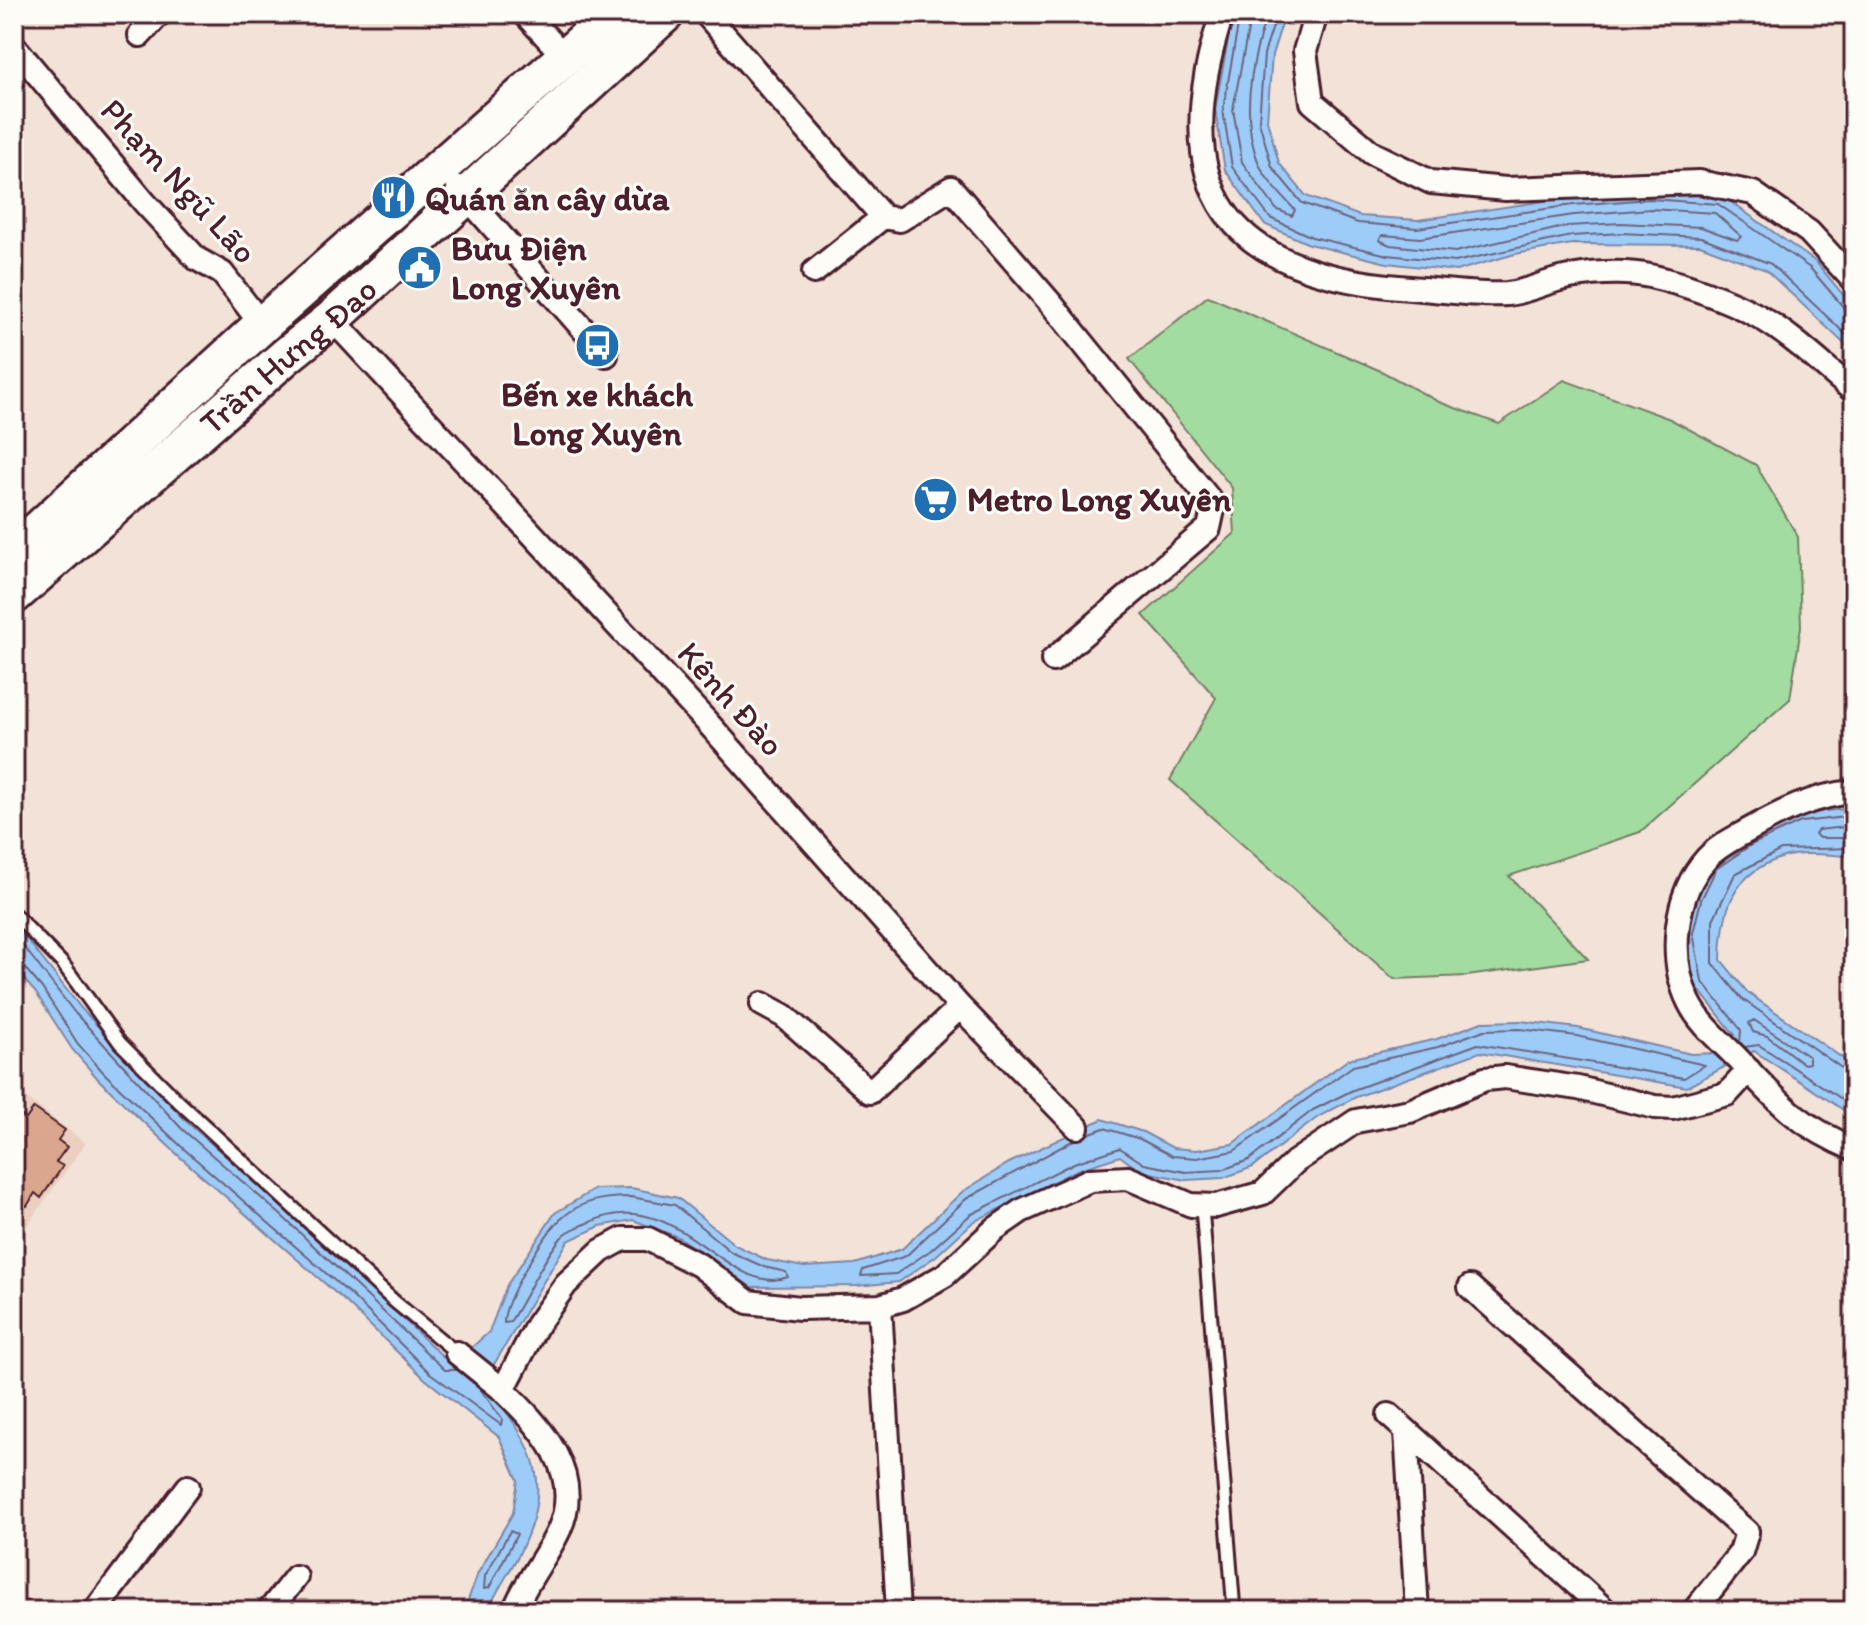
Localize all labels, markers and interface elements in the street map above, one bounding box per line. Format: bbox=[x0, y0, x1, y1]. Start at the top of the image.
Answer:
street label: Phạm Ngũ Lão bbox=[92, 90, 266, 272]
restaurant icon: Quán ăn cây dừa bbox=[370, 174, 418, 222]
place label: Quán ăn cây dừa bbox=[425, 178, 670, 219]
place label: Bưu Điện Long Xuyên bbox=[451, 228, 621, 308]
public building icon: Bưu Điện Long Xuyên bbox=[396, 244, 444, 292]
street label: Trần Hưng Đạo bbox=[191, 268, 385, 443]
bus stop icon: Bến xe khách Long Xuyên bbox=[573, 322, 621, 370]
place label: Bến xe khách Long Xuyên bbox=[501, 374, 694, 454]
supermarket icon: Metro Long Xuyên bbox=[912, 475, 960, 523]
place label: Metro Long Xuyên bbox=[967, 479, 1232, 520]
street label: Kênh Đào bbox=[669, 633, 793, 765]

